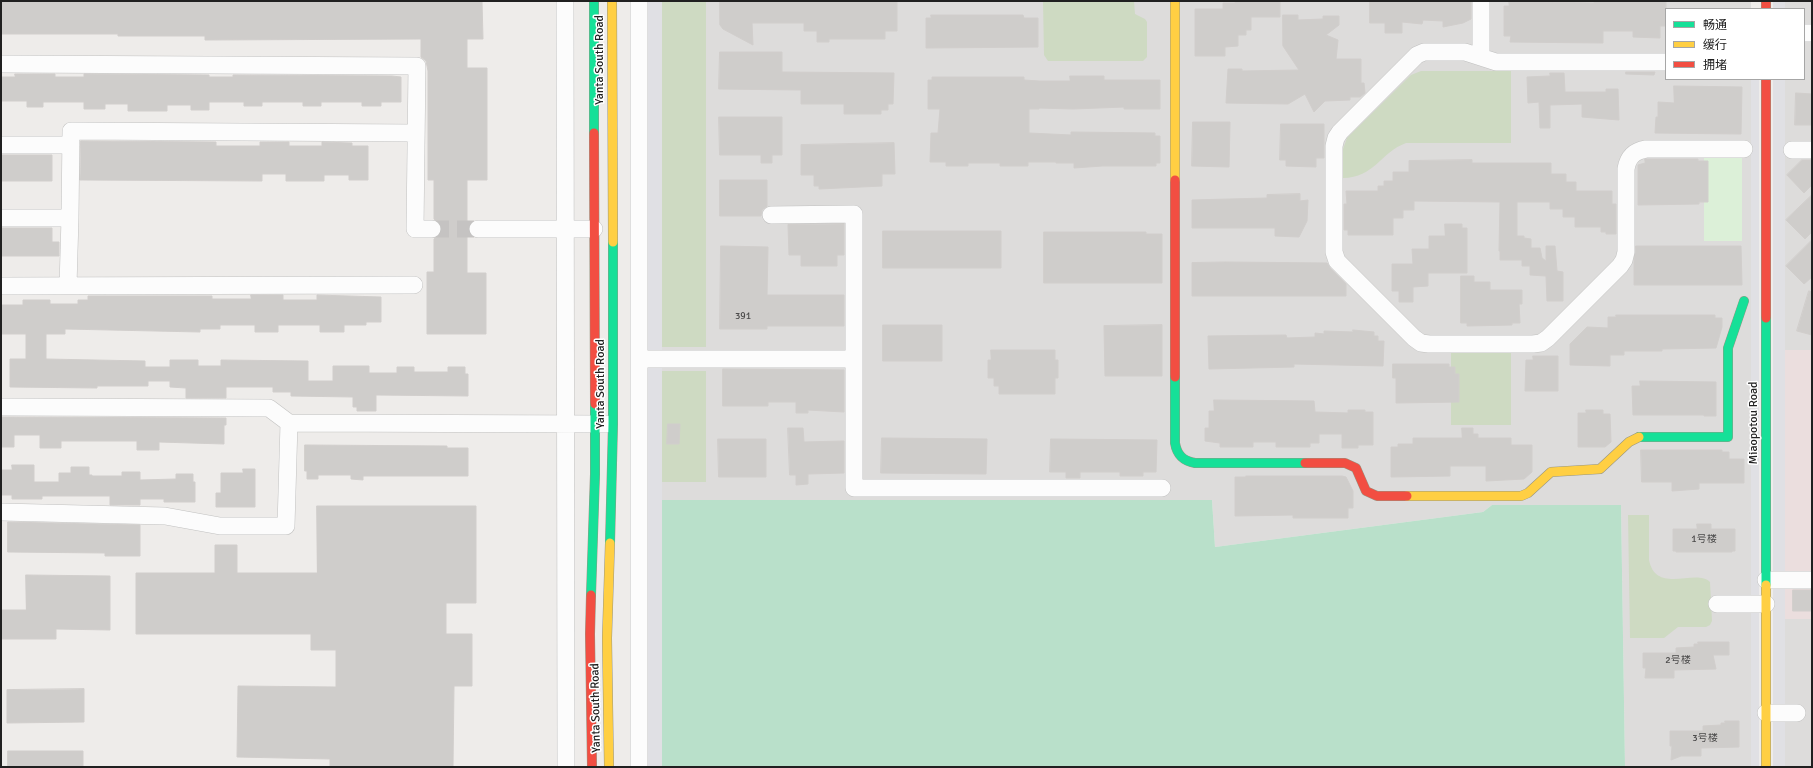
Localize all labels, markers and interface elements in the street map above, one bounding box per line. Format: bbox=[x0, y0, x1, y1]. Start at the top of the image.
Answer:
legend bbox=[1665, 8, 1805, 80]
street label: Yanta South Road bbox=[593, 15, 607, 105]
text: 畅通 bbox=[1703, 18, 1727, 33]
text: 缓行 bbox=[1703, 38, 1727, 53]
text: 拥堵 bbox=[1703, 58, 1727, 73]
house number: 391 bbox=[735, 310, 751, 322]
street label: Yanta South Road bbox=[594, 339, 608, 429]
street label: Miaopotou Road bbox=[1747, 382, 1761, 464]
house number: 1号楼 bbox=[1691, 533, 1717, 545]
house number: 2号楼 bbox=[1665, 654, 1691, 666]
street label: Yanta South Road bbox=[588, 663, 604, 753]
house number: 3号楼 bbox=[1692, 732, 1718, 744]

